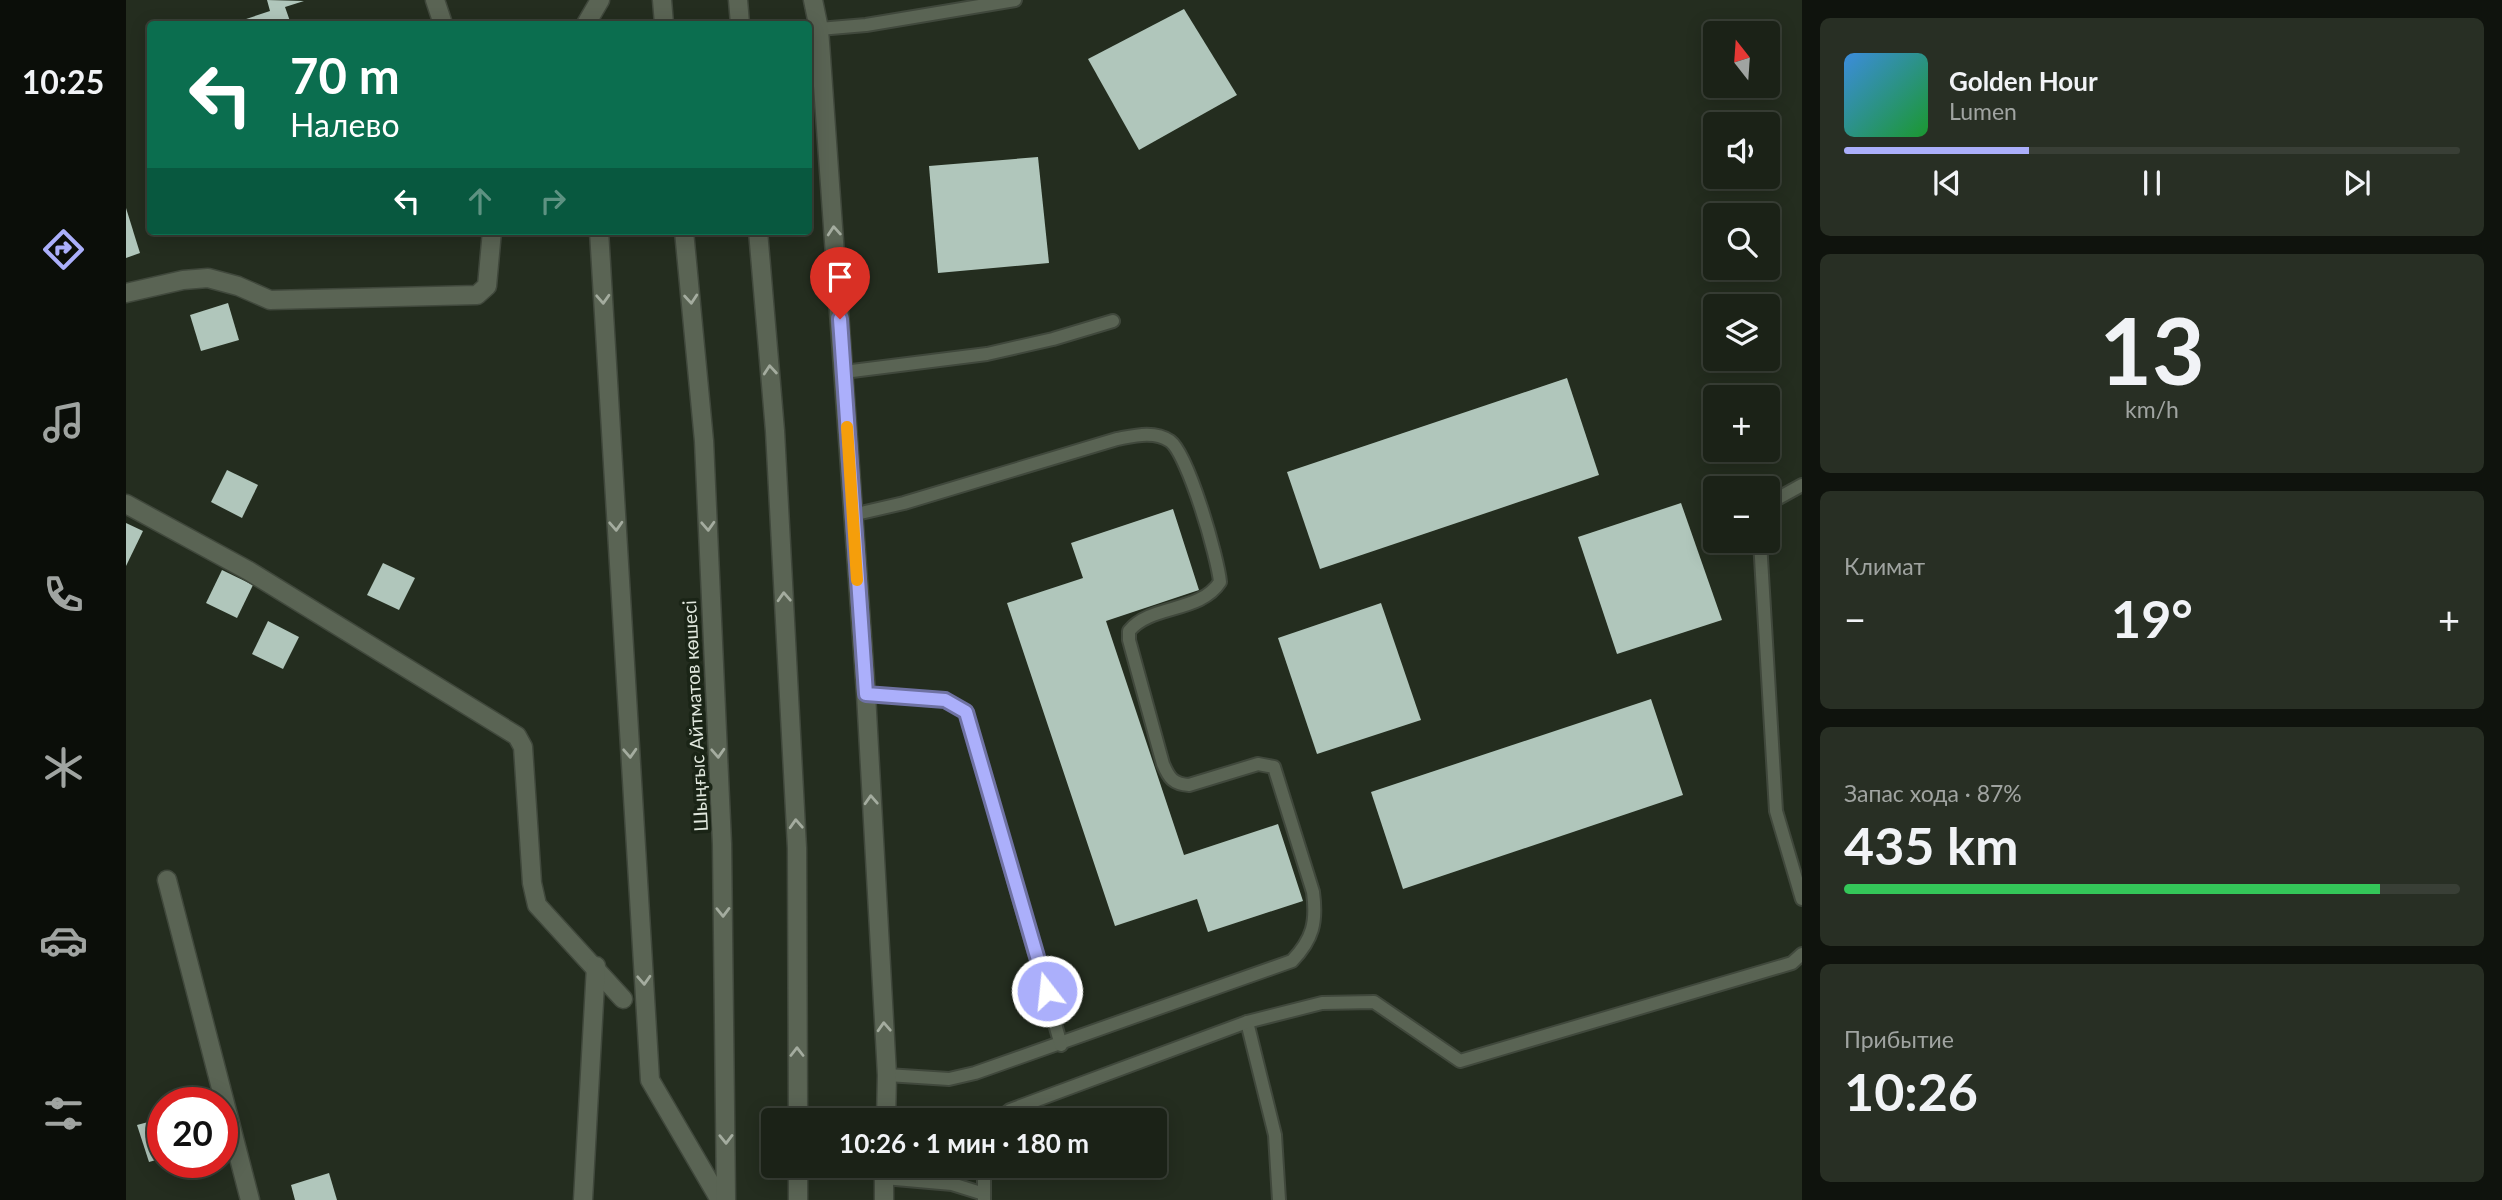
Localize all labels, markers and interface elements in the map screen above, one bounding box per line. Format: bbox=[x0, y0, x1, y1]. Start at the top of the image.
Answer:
north arrow bbox=[1703, 21, 1780, 98]
map controls bbox=[1703, 21, 1780, 553]
text: 70 m bbox=[290, 46, 400, 104]
icon: left bbox=[175, 49, 266, 140]
text: 10:25 bbox=[22, 62, 104, 101]
text: Golden Hour bbox=[1949, 65, 2098, 97]
text: Lumen bbox=[1949, 97, 2017, 125]
text: Налево bbox=[290, 105, 400, 144]
button: sound bbox=[1703, 112, 1780, 189]
icon: previous bbox=[1928, 164, 1966, 202]
icon: pause bbox=[2133, 164, 2171, 202]
icon: next bbox=[2338, 164, 2376, 202]
icon: left bbox=[388, 182, 426, 220]
icon: ahead bbox=[461, 182, 499, 220]
icon: right bbox=[534, 182, 572, 220]
button: search bbox=[1703, 203, 1780, 280]
icon: directions bbox=[39, 225, 88, 274]
one-way arrow bbox=[826, 225, 841, 236]
pin bbox=[810, 247, 870, 319]
icon: arrive bbox=[821, 258, 859, 296]
one-way arrow bbox=[683, 293, 698, 305]
one-way arrow bbox=[595, 294, 610, 305]
button: layers bbox=[1703, 294, 1780, 371]
text: 13 bbox=[2099, 295, 2205, 404]
one-way arrow bbox=[763, 364, 778, 375]
button: + bbox=[1703, 385, 1780, 462]
text: km/h bbox=[2125, 395, 2179, 423]
icon: music bbox=[39, 398, 88, 447]
button: − bbox=[1703, 476, 1780, 553]
one-way arrow bbox=[700, 520, 715, 531]
one-way arrow bbox=[609, 521, 624, 532]
text: Климат bbox=[1844, 552, 1925, 580]
icon: phone bbox=[39, 570, 88, 619]
text: 19° bbox=[2111, 587, 2193, 649]
one-way arrow bbox=[777, 591, 792, 602]
text: − bbox=[1844, 596, 1866, 642]
text: + bbox=[2438, 596, 2460, 642]
street label: Шыңғыс Айтматов көшесі bbox=[677, 600, 712, 832]
icon: climate bbox=[39, 743, 88, 792]
one-way arrow bbox=[622, 748, 637, 759]
one-way arrow bbox=[711, 748, 726, 759]
text: Запас хода · 87% bbox=[1844, 779, 2022, 807]
one-way arrow bbox=[864, 794, 879, 805]
text: 435 km bbox=[1844, 814, 2018, 876]
one-way arrow bbox=[788, 819, 803, 830]
one-way arrow bbox=[715, 907, 731, 918]
icon: car bbox=[39, 916, 88, 965]
position arrow bbox=[1010, 954, 1084, 1028]
one-way arrow bbox=[636, 975, 651, 986]
one-way arrow bbox=[877, 1022, 892, 1033]
text: Прибытие bbox=[1844, 1025, 1954, 1053]
one-way arrow bbox=[790, 1046, 805, 1057]
text: 10:26 bbox=[1844, 1060, 1978, 1122]
speed limit sign: 20 bbox=[147, 1087, 238, 1178]
icon: filters bbox=[39, 1089, 88, 1138]
text: 10:26 · 1 мин · 180 m bbox=[839, 1127, 1089, 1159]
one-way arrow bbox=[718, 1135, 734, 1145]

